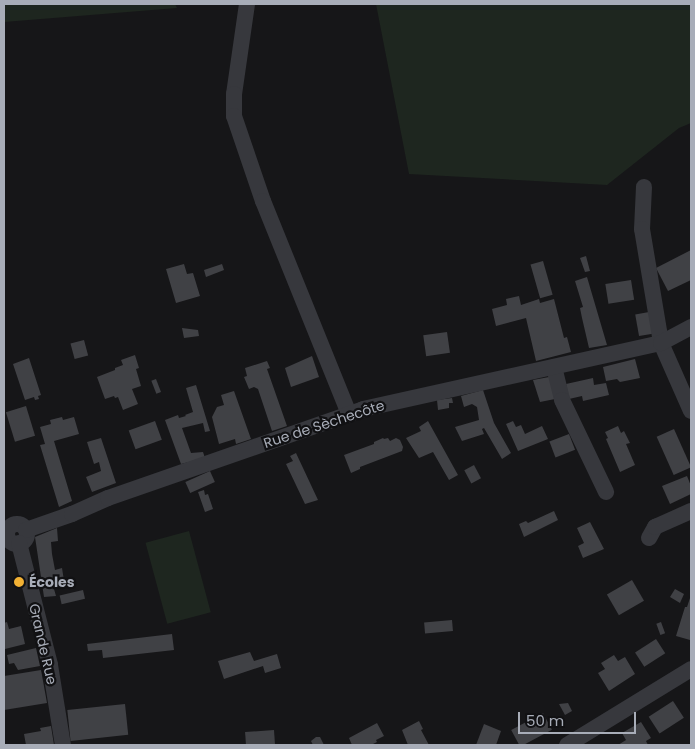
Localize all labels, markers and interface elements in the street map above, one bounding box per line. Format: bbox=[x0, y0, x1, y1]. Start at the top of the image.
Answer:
street label: Rue de Sèchecôte bbox=[261, 397, 387, 451]
place label: Écoles bbox=[29, 574, 75, 590]
marker: Écoles bbox=[13, 576, 25, 588]
street label: Grande Rue bbox=[26, 602, 60, 686]
scale bar bbox=[520, 702, 638, 734]
text: 50 m bbox=[526, 710, 564, 731]

